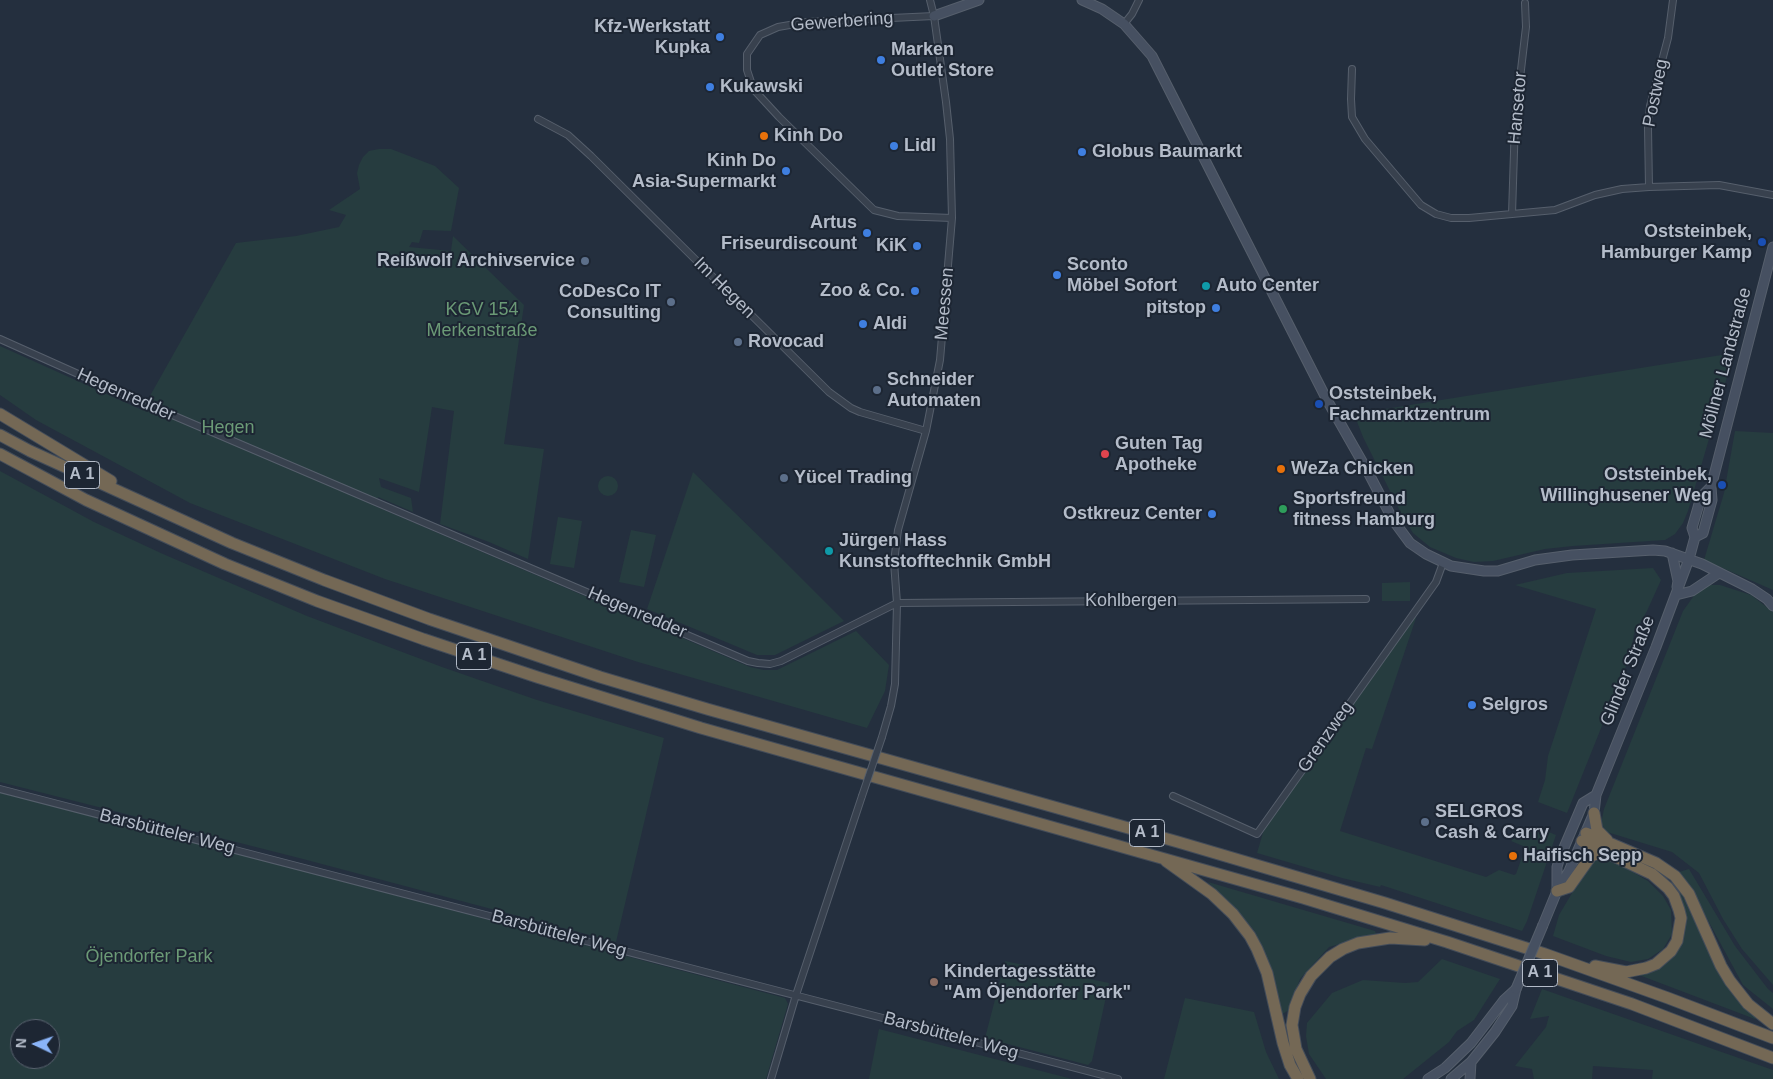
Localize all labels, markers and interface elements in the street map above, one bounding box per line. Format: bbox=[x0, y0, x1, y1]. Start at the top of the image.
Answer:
street label: Gewerbering bbox=[790, 8, 894, 36]
place label: Kfz-Werkstatt Kupka bbox=[594, 16, 710, 58]
marker: Kfz-Werkstatt Kupka bbox=[714, 31, 726, 43]
place label: Marken Outlet Store bbox=[891, 39, 994, 82]
marker: Marken Outlet Store bbox=[875, 54, 887, 66]
street label: Postweg bbox=[1639, 57, 1673, 129]
street label: Hansetor bbox=[1504, 71, 1532, 145]
place label: Kukawski bbox=[720, 76, 803, 98]
marker: Kukawski bbox=[704, 81, 716, 93]
place label: Kinh Do bbox=[774, 125, 843, 147]
marker: Kinh Do bbox=[758, 130, 770, 142]
place label: Lidl bbox=[904, 135, 936, 157]
marker: Lidl bbox=[888, 140, 900, 152]
place label: Globus Baumarkt bbox=[1092, 141, 1242, 163]
marker: Globus Baumarkt bbox=[1076, 146, 1088, 158]
place label: Kinh Do Asia-Supermarkt bbox=[632, 150, 776, 192]
marker: Kinh Do Asia-Supermarkt bbox=[780, 165, 792, 177]
place label: Artus Friseurdiscount bbox=[721, 212, 857, 254]
place label: Oststeinbek, Hamburger Kamp bbox=[1601, 221, 1752, 264]
marker: Artus Friseurdiscount bbox=[861, 227, 873, 239]
place label: KiK bbox=[876, 235, 907, 257]
marker: Oststeinbek, Hamburger Kamp bbox=[1756, 236, 1768, 248]
marker: KiK bbox=[911, 240, 923, 252]
place label: Reißwolf Archivservice bbox=[377, 250, 575, 272]
street label: Im Hegen bbox=[689, 253, 759, 323]
place label: Sconto Möbel Sofort bbox=[1067, 254, 1177, 296]
marker: Reißwolf Archivservice bbox=[579, 255, 591, 267]
street label: Meessen bbox=[931, 267, 959, 341]
marker: Sconto Möbel Sofort bbox=[1051, 269, 1063, 281]
place label: Auto Center bbox=[1216, 275, 1319, 297]
place label: Zoo & Co. bbox=[820, 280, 905, 302]
marker: Auto Center bbox=[1200, 280, 1212, 292]
place label: CoDesCo IT Consulting bbox=[559, 281, 661, 324]
marker: Zoo & Co. bbox=[909, 285, 921, 297]
street label: Möllner Landstraße bbox=[1695, 285, 1757, 441]
marker: CoDesCo IT Consulting bbox=[665, 296, 677, 308]
place label: pitstop bbox=[1146, 297, 1206, 319]
park label: KGV 154 Merkenstraße bbox=[426, 299, 538, 342]
marker: pitstop bbox=[1210, 302, 1222, 314]
place label: Aldi bbox=[873, 313, 907, 335]
marker: Aldi bbox=[857, 318, 869, 330]
place label: Rovocad bbox=[748, 331, 824, 353]
marker: Rovocad bbox=[732, 336, 744, 348]
street label: Hegenredder bbox=[74, 364, 178, 426]
place label: Schneider Automaten bbox=[887, 369, 981, 412]
place label: Oststeinbek, Fachmarktzentrum bbox=[1329, 383, 1490, 426]
marker: Schneider Automaten bbox=[871, 384, 883, 396]
marker: Oststeinbek, Fachmarktzentrum bbox=[1313, 398, 1325, 410]
park label: Hegen bbox=[201, 417, 255, 439]
place label: Guten Tag Apotheke bbox=[1115, 433, 1203, 476]
marker: Guten Tag Apotheke bbox=[1099, 448, 1111, 460]
place label: WeZa Chicken bbox=[1291, 458, 1414, 480]
road number: A 1 bbox=[64, 462, 100, 488]
marker: WeZa Chicken bbox=[1275, 463, 1287, 475]
place label: Oststeinbek, Willinghusener Weg bbox=[1540, 464, 1712, 506]
place label: Yücel Trading bbox=[794, 467, 912, 489]
marker: Yücel Trading bbox=[778, 472, 790, 484]
marker: Oststeinbek, Willinghusener Weg bbox=[1716, 479, 1728, 491]
place label: Sportsfreund fitness Hamburg bbox=[1293, 488, 1435, 530]
place label: Ostkreuz Center bbox=[1063, 503, 1202, 525]
marker: Sportsfreund fitness Hamburg bbox=[1277, 503, 1289, 515]
marker: Ostkreuz Center bbox=[1206, 508, 1218, 520]
place label: Jürgen Hass Kunststofftechnik GmbH bbox=[839, 530, 1051, 572]
marker: Jürgen Hass Kunststofftechnik GmbH bbox=[823, 545, 835, 557]
street label: Hegenredder bbox=[584, 583, 690, 643]
street label: Kohlbergen bbox=[1085, 590, 1177, 612]
street label: Glinder Straße bbox=[1596, 613, 1660, 729]
road number: A 1 bbox=[456, 642, 492, 669]
place label: Selgros bbox=[1482, 694, 1548, 716]
street label: Grenzweg bbox=[1294, 697, 1358, 777]
marker: Selgros bbox=[1466, 699, 1478, 711]
place label: SELGROS Cash & Carry bbox=[1435, 801, 1549, 844]
street label: Barsbütteler Weg bbox=[97, 805, 237, 859]
marker: SELGROS Cash & Carry bbox=[1419, 816, 1431, 828]
road number: A 1 bbox=[1130, 820, 1164, 846]
place label: Haifisch Sepp bbox=[1523, 845, 1642, 867]
marker: Haifisch Sepp bbox=[1507, 850, 1519, 862]
street label: Barsbütteler Weg bbox=[489, 906, 629, 962]
park label: Öjendorfer Park bbox=[85, 946, 213, 968]
road number: A 1 bbox=[1522, 960, 1558, 986]
place label: Kindertagesstätte "Am Öjendorfer Park" bbox=[944, 961, 1131, 1004]
marker: Kindertagesstätte "Am Öjendorfer Park" bbox=[928, 976, 940, 988]
street label: Barsbütteler Weg bbox=[881, 1008, 1021, 1064]
north arrow bbox=[10, 1019, 60, 1069]
text: N bbox=[13, 1038, 29, 1049]

